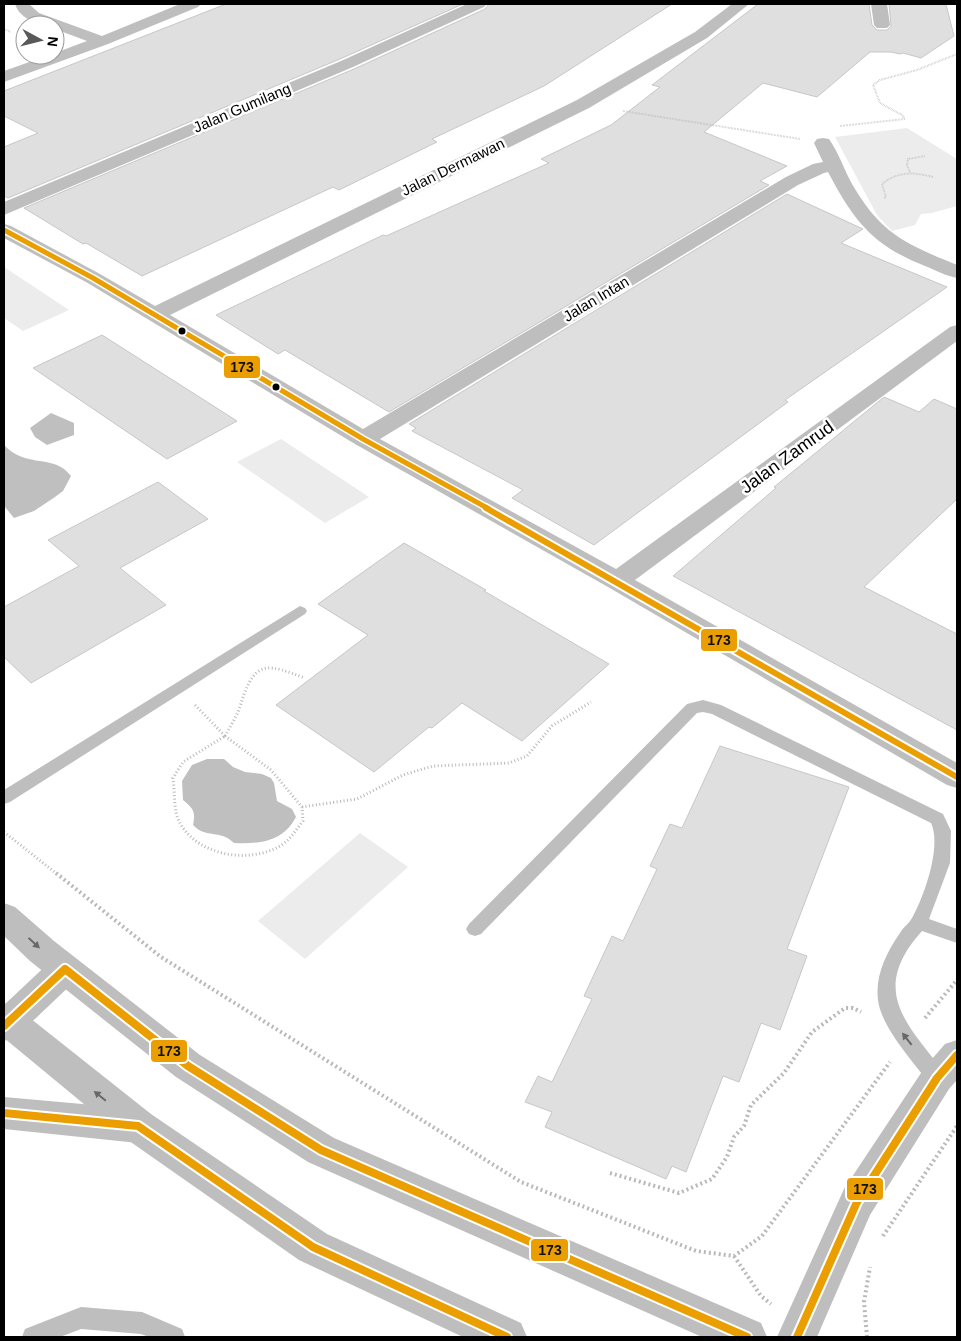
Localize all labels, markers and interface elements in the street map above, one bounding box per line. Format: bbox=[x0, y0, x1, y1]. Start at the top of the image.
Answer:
north arrow bbox=[15, 15, 65, 65]
text: N bbox=[44, 36, 61, 48]
street label: Jalan Gumilang bbox=[191, 79, 293, 136]
street label: Jalan Dermawan bbox=[398, 134, 507, 199]
street label: Jalan Intan bbox=[560, 272, 632, 325]
unlabelled marker bbox=[177, 326, 187, 336]
line badge: 173 bbox=[223, 355, 261, 379]
text: 173 bbox=[230, 359, 254, 375]
unlabelled marker bbox=[271, 382, 281, 392]
street label: Jalan Zamrud bbox=[737, 417, 837, 497]
line badge: 173 bbox=[700, 628, 738, 652]
text: 173 bbox=[707, 632, 731, 648]
one-way arrow bbox=[27, 937, 39, 949]
one-way arrow bbox=[902, 1033, 913, 1046]
line badge: 173 bbox=[150, 1039, 188, 1063]
text: 173 bbox=[157, 1043, 181, 1059]
one-way arrow bbox=[94, 1090, 107, 1101]
line badge: 173 bbox=[846, 1177, 884, 1201]
text: 173 bbox=[853, 1181, 877, 1197]
line badge: 173 bbox=[530, 1238, 569, 1262]
text: 173 bbox=[538, 1242, 562, 1258]

